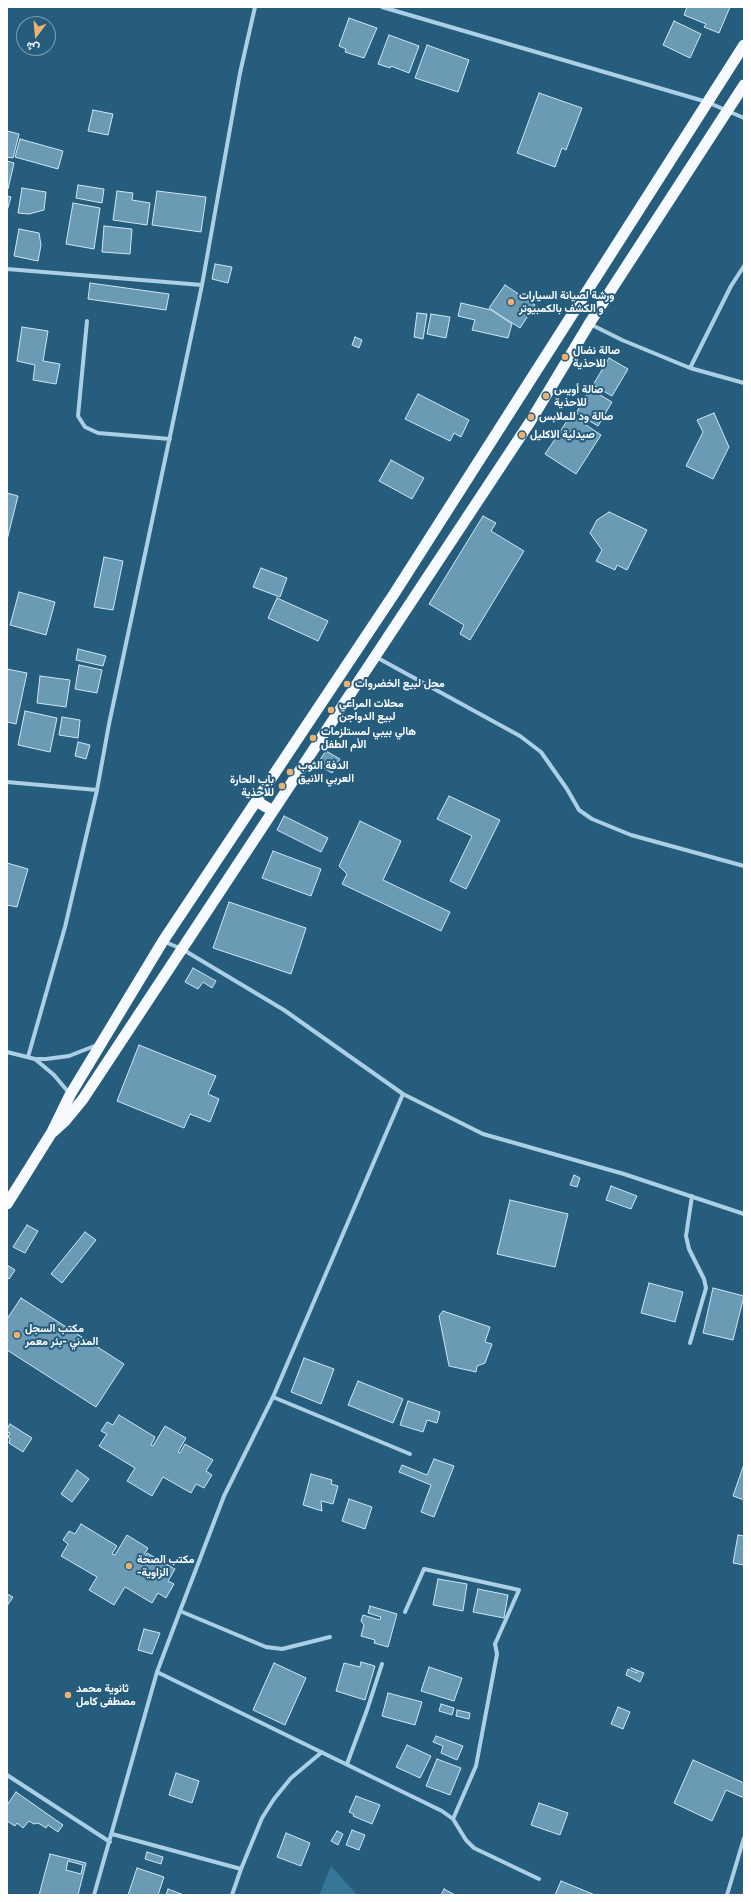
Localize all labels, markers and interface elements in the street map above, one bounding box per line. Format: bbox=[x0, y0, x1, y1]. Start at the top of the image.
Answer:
north arrow bbox=[16, 16, 56, 56]
text: ش bbox=[25, 39, 41, 55]
place label: ورشة لصيانة السيارات و الكشف بالكمبيوتر bbox=[519, 289, 614, 315]
marker: ورشة لصيانة السيارات و الكشف بالكمبيوتر bbox=[506, 297, 516, 307]
place label: صالة نضال للاحذية bbox=[573, 344, 620, 370]
marker: صالة نضال للاحذية bbox=[560, 352, 570, 362]
place label: صالة أويس للاحذية bbox=[554, 383, 603, 409]
marker: صالة أويس للاحذية bbox=[541, 391, 551, 401]
place label: صالة ود للملابس bbox=[539, 410, 613, 424]
marker: صالة ود للملابس bbox=[526, 412, 536, 422]
place label: صيدلية الاكليل bbox=[530, 428, 595, 442]
marker: صيدلية الاكليل bbox=[517, 430, 527, 440]
place label: محل لبيع الخضروات bbox=[355, 677, 445, 691]
marker: محل لبيع الخضروات bbox=[342, 679, 352, 689]
place label: محلات المراعي لبيع الدواجن bbox=[339, 697, 404, 723]
marker: محلات المراعي لبيع الدواجن bbox=[326, 705, 336, 715]
place label: هالي بيبي لمستلزمات الأم الطفل bbox=[321, 725, 416, 751]
marker: هالي بيبي لمستلزمات الأم الطفل bbox=[308, 733, 318, 743]
place label: الدفة الثوب العربي الانيق bbox=[298, 759, 354, 785]
marker: الدفة الثوب العربي الانيق bbox=[285, 767, 295, 777]
place label: باب الحارة للاحذية bbox=[230, 773, 274, 799]
marker: باب الحارة للاحذية bbox=[277, 781, 287, 791]
place label: مكتب السجل المدني -بئر معمر bbox=[25, 1322, 98, 1348]
marker: مكتب السجل المدني -بئر معمر bbox=[12, 1330, 22, 1340]
place label: مكتب الصحة -الزاوية bbox=[137, 1553, 194, 1579]
marker: مكتب الصحة -الزاوية bbox=[124, 1561, 134, 1571]
place label: ثانوية محمد مصطفى كامل bbox=[76, 1682, 136, 1708]
marker: ثانوية محمد مصطفى كامل bbox=[63, 1690, 73, 1700]

